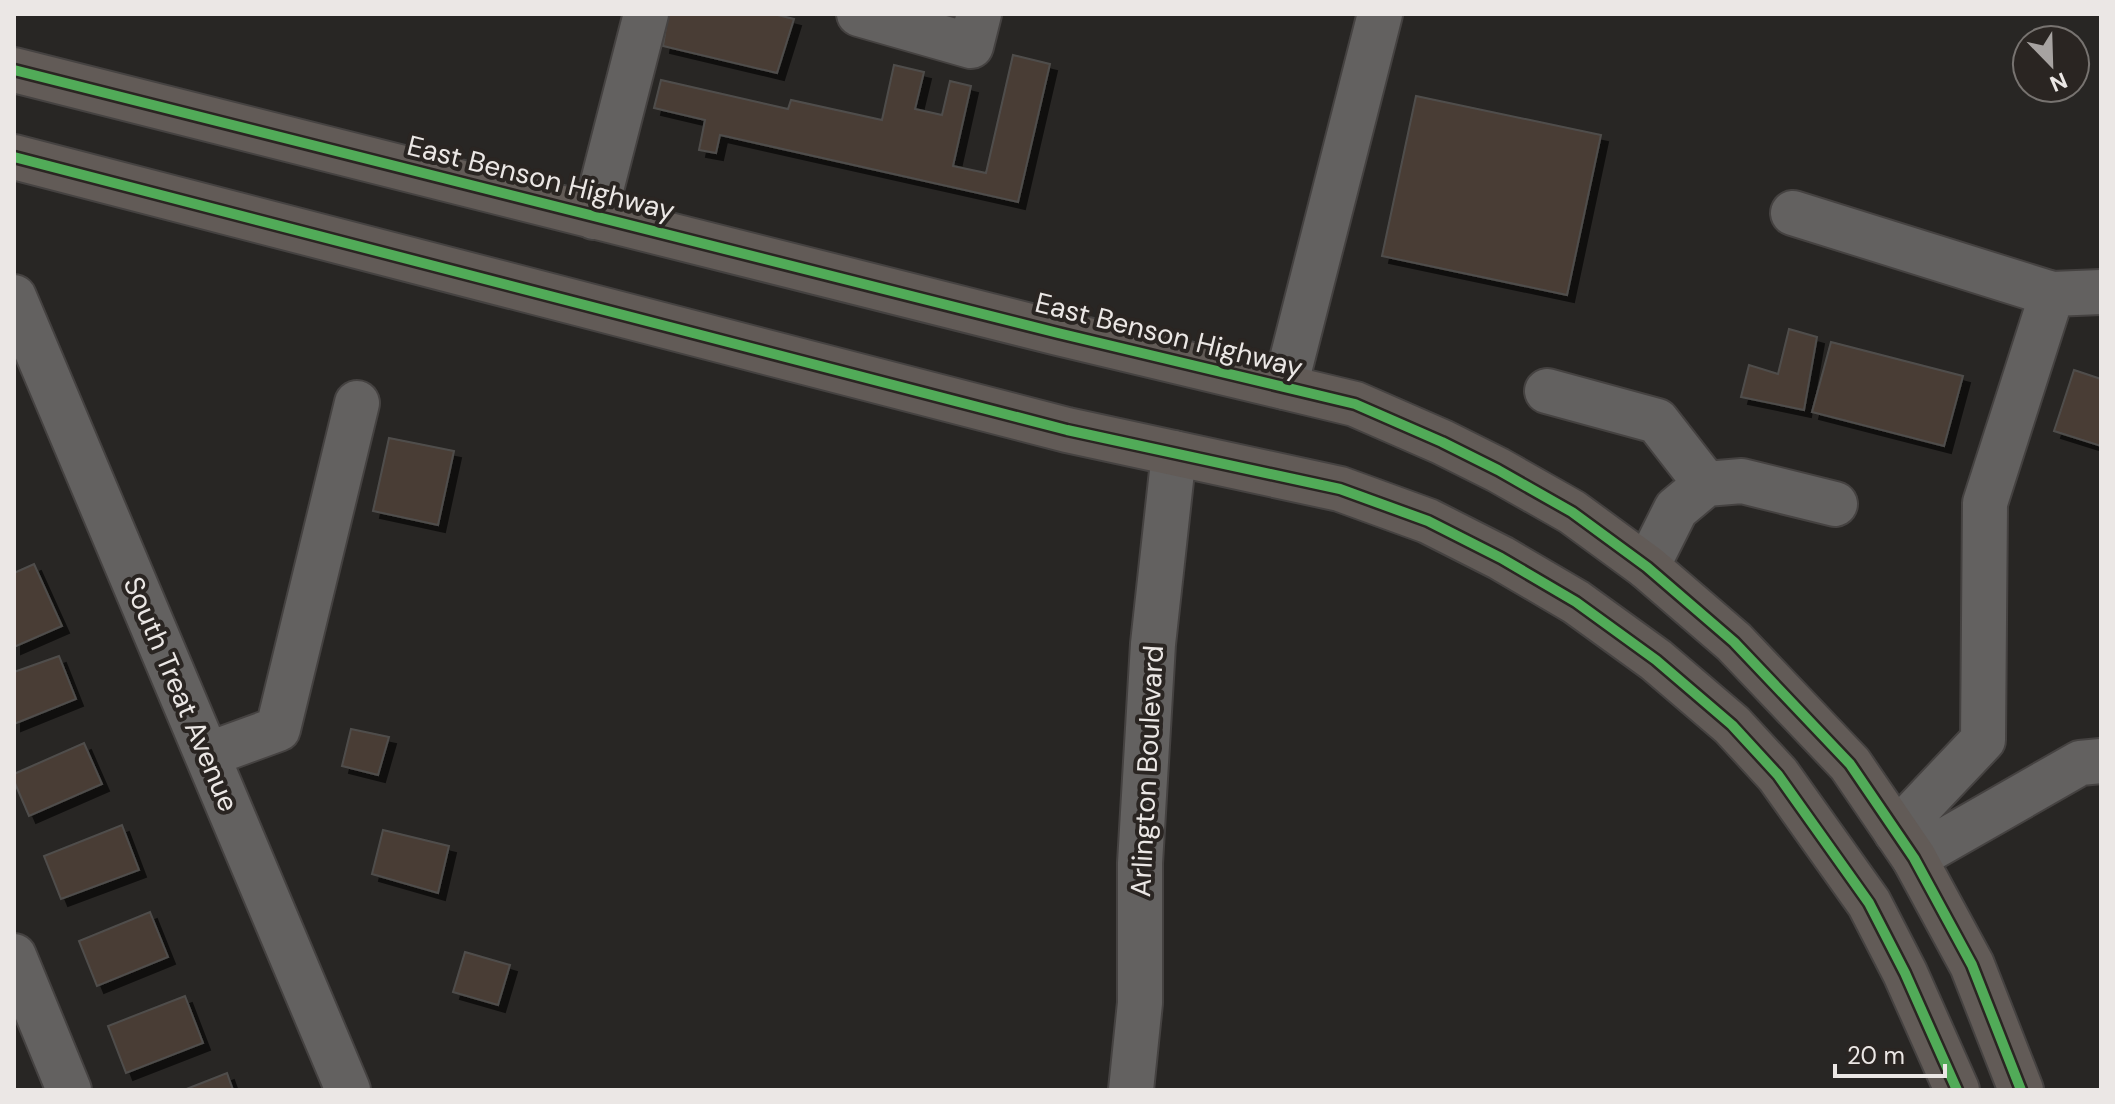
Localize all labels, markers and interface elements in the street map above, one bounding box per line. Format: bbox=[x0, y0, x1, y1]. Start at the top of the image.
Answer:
north arrow bbox=[2011, 24, 2091, 104]
text: N bbox=[2046, 65, 2072, 98]
street label: East Benson Highway bbox=[403, 127, 679, 229]
street label: East Benson Highway bbox=[1031, 284, 1307, 386]
street label: South Treat Avenue bbox=[115, 571, 247, 817]
street label: Arlington Boulevard bbox=[1122, 644, 1172, 898]
scale bar bbox=[1835, 1028, 1945, 1078]
text: 20 m bbox=[1847, 1040, 1905, 1071]

